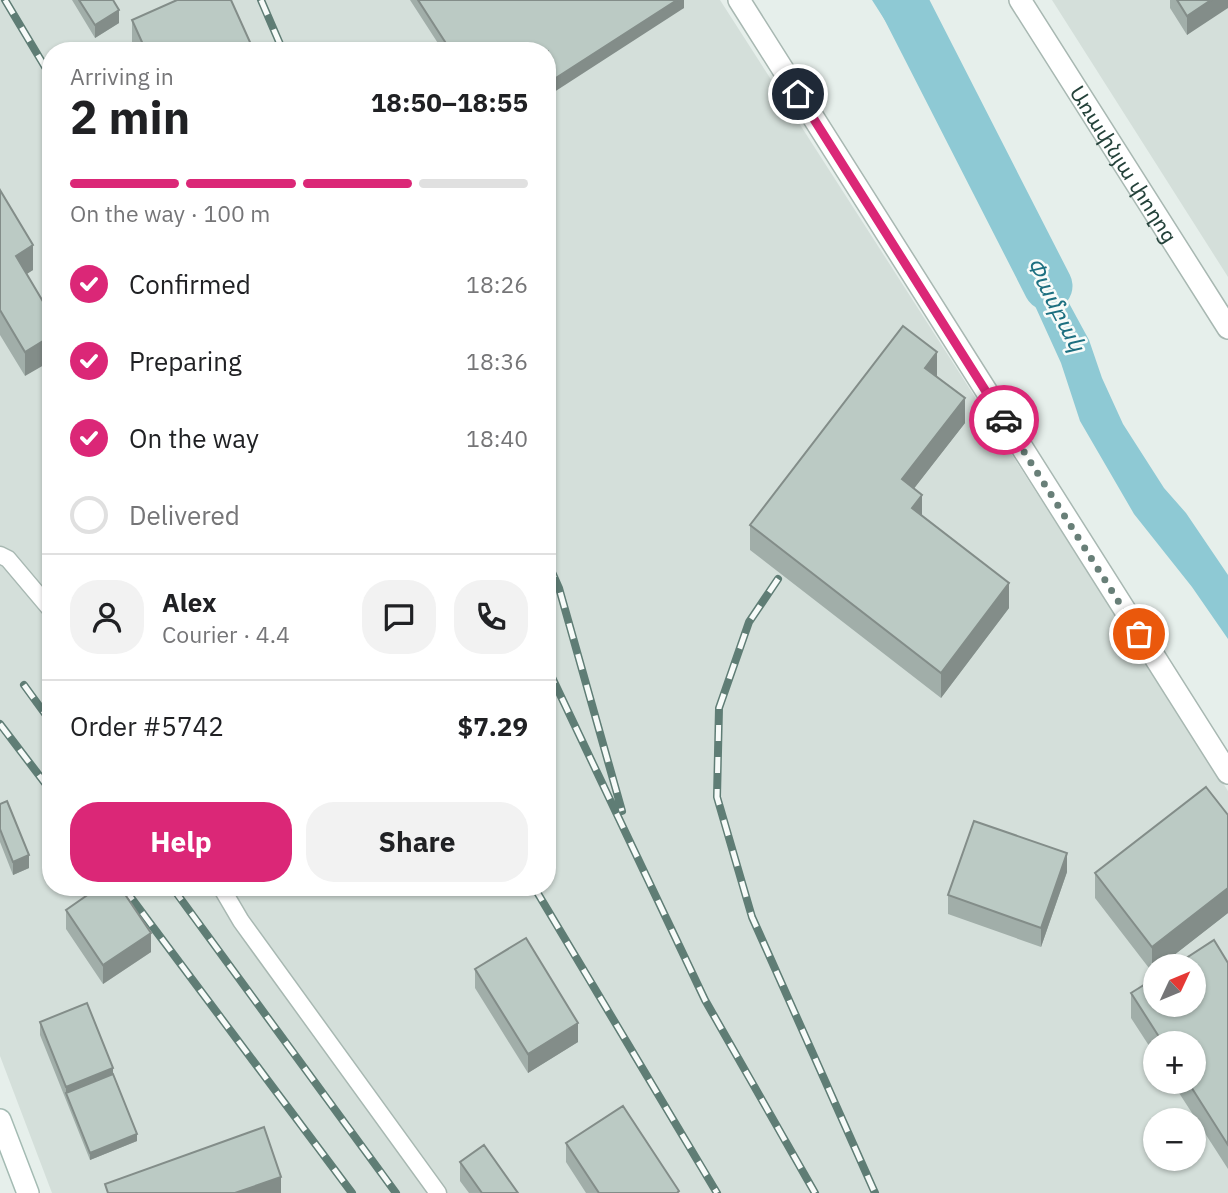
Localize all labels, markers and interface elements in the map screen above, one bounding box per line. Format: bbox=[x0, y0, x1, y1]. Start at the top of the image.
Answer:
text: Arriving in bbox=[70, 61, 174, 91]
pin bbox=[768, 64, 828, 124]
icon: home bbox=[779, 75, 817, 113]
street label: Առափնյա փողոց bbox=[1064, 80, 1184, 248]
text: 18:50–18:55 bbox=[371, 85, 528, 119]
text: 2 min bbox=[70, 87, 190, 147]
text: On the way · 100 m bbox=[70, 198, 270, 228]
water label: Փամբակ bbox=[1020, 252, 1094, 357]
icon: check bbox=[70, 265, 108, 303]
text: Confirmed bbox=[129, 267, 251, 301]
text: 18:26 bbox=[466, 269, 528, 299]
icon: check bbox=[70, 342, 108, 380]
text: Preparing bbox=[129, 344, 242, 378]
text: 18:36 bbox=[466, 346, 528, 376]
courier bbox=[969, 385, 1039, 455]
icon: car bbox=[985, 401, 1023, 439]
icon: check bbox=[70, 419, 108, 457]
text: On the way bbox=[129, 421, 259, 455]
text: 18:40 bbox=[466, 423, 528, 453]
text: Delivered bbox=[129, 498, 240, 532]
button: person bbox=[70, 580, 144, 654]
button: chat bbox=[362, 580, 436, 654]
button: phone bbox=[454, 580, 528, 654]
text: Alex bbox=[162, 585, 216, 619]
pin bbox=[1109, 604, 1169, 664]
icon: bag bbox=[1120, 615, 1158, 653]
text: Courier · 4.4 bbox=[162, 619, 290, 649]
text: Order #5742 bbox=[70, 709, 224, 743]
text: $7.29 bbox=[458, 709, 528, 743]
button: Help bbox=[70, 802, 292, 882]
button: Share bbox=[306, 802, 528, 882]
north arrow bbox=[1143, 954, 1206, 1017]
map controls bbox=[1143, 954, 1206, 1171]
button: + bbox=[1143, 1031, 1206, 1094]
button: − bbox=[1143, 1108, 1206, 1171]

